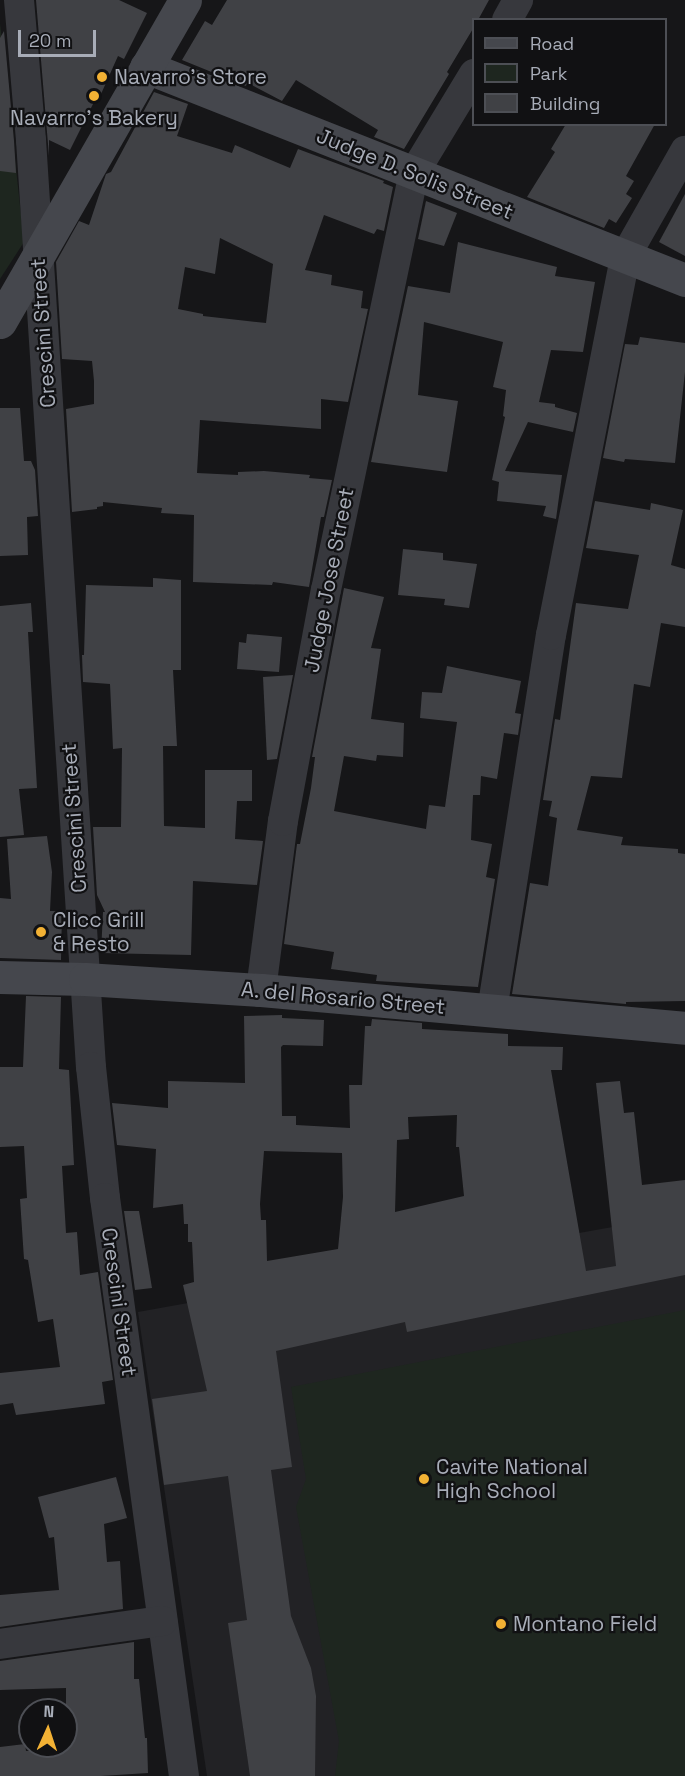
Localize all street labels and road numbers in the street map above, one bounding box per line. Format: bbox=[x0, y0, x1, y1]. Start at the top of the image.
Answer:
street label: Judge D. Solis Street bbox=[313, 123, 517, 225]
street label: Crescini Street bbox=[25, 257, 61, 409]
street label: Judge Jose Street bbox=[299, 486, 359, 674]
street label: Crescini Street bbox=[56, 742, 92, 894]
street label: A. del Rosario Street bbox=[240, 976, 446, 1020]
street label: Crescini Street bbox=[96, 1226, 142, 1378]

